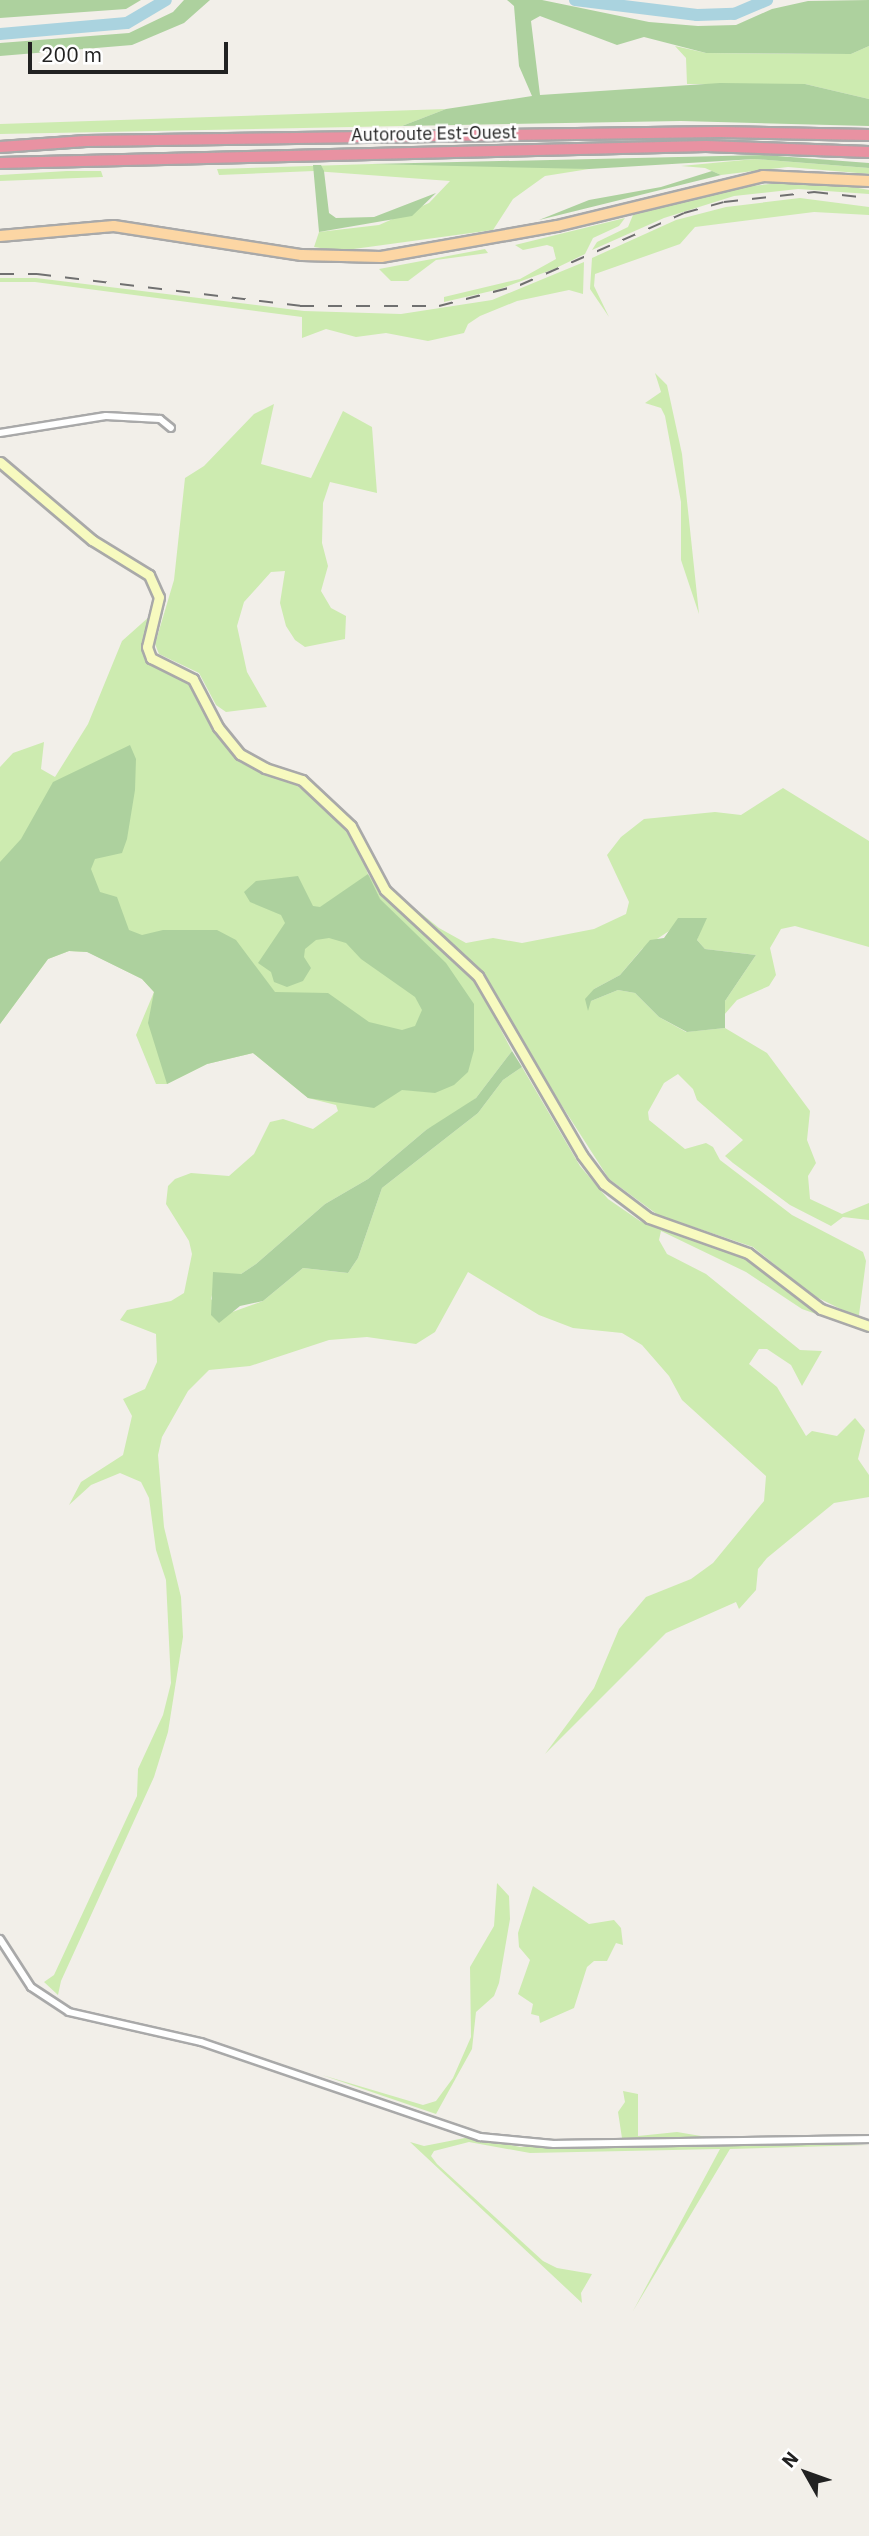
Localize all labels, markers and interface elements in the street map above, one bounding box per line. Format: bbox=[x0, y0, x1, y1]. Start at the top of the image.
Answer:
scale bar bbox=[32, 28, 231, 72]
text: 200 m bbox=[41, 40, 102, 68]
street label: Autoroute Est-Ouest bbox=[351, 122, 517, 146]
north arrow bbox=[771, 2438, 841, 2508]
text: N bbox=[776, 2447, 804, 2472]

